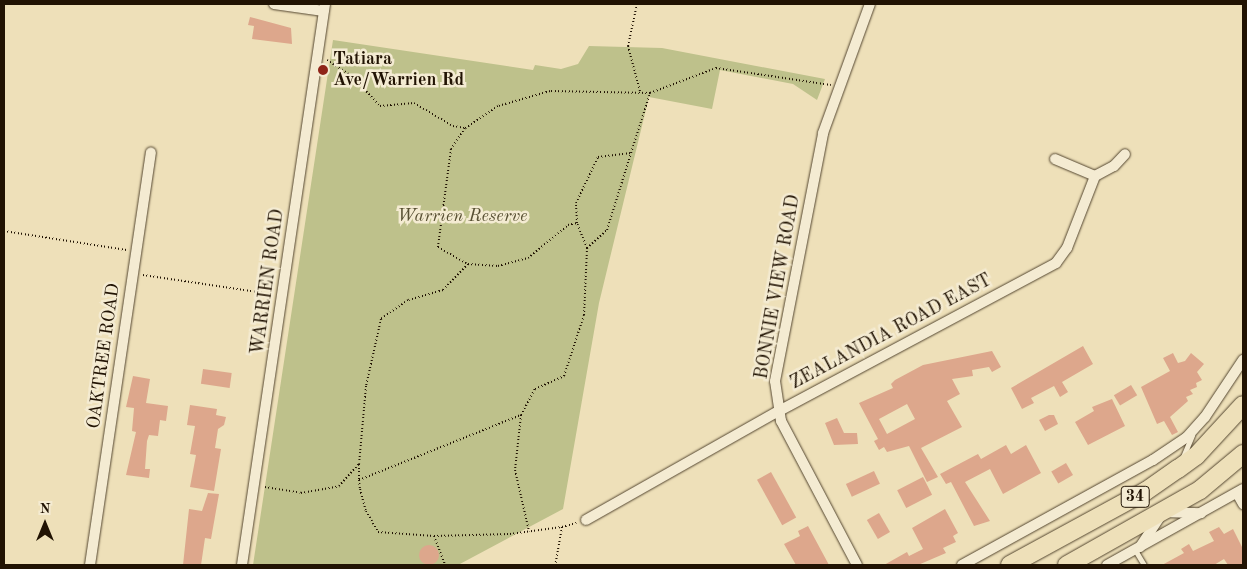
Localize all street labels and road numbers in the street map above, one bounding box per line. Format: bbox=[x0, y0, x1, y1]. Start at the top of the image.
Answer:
street label: BONNIE VIEW ROAD bbox=[751, 193, 805, 381]
street label: WARRIEN ROAD bbox=[247, 208, 289, 356]
street label: ZEALANDIA ROAD EAST bbox=[787, 270, 995, 394]
street label: OAKTREE ROAD bbox=[83, 282, 125, 430]
road number: 34 bbox=[1120, 484, 1150, 511]

